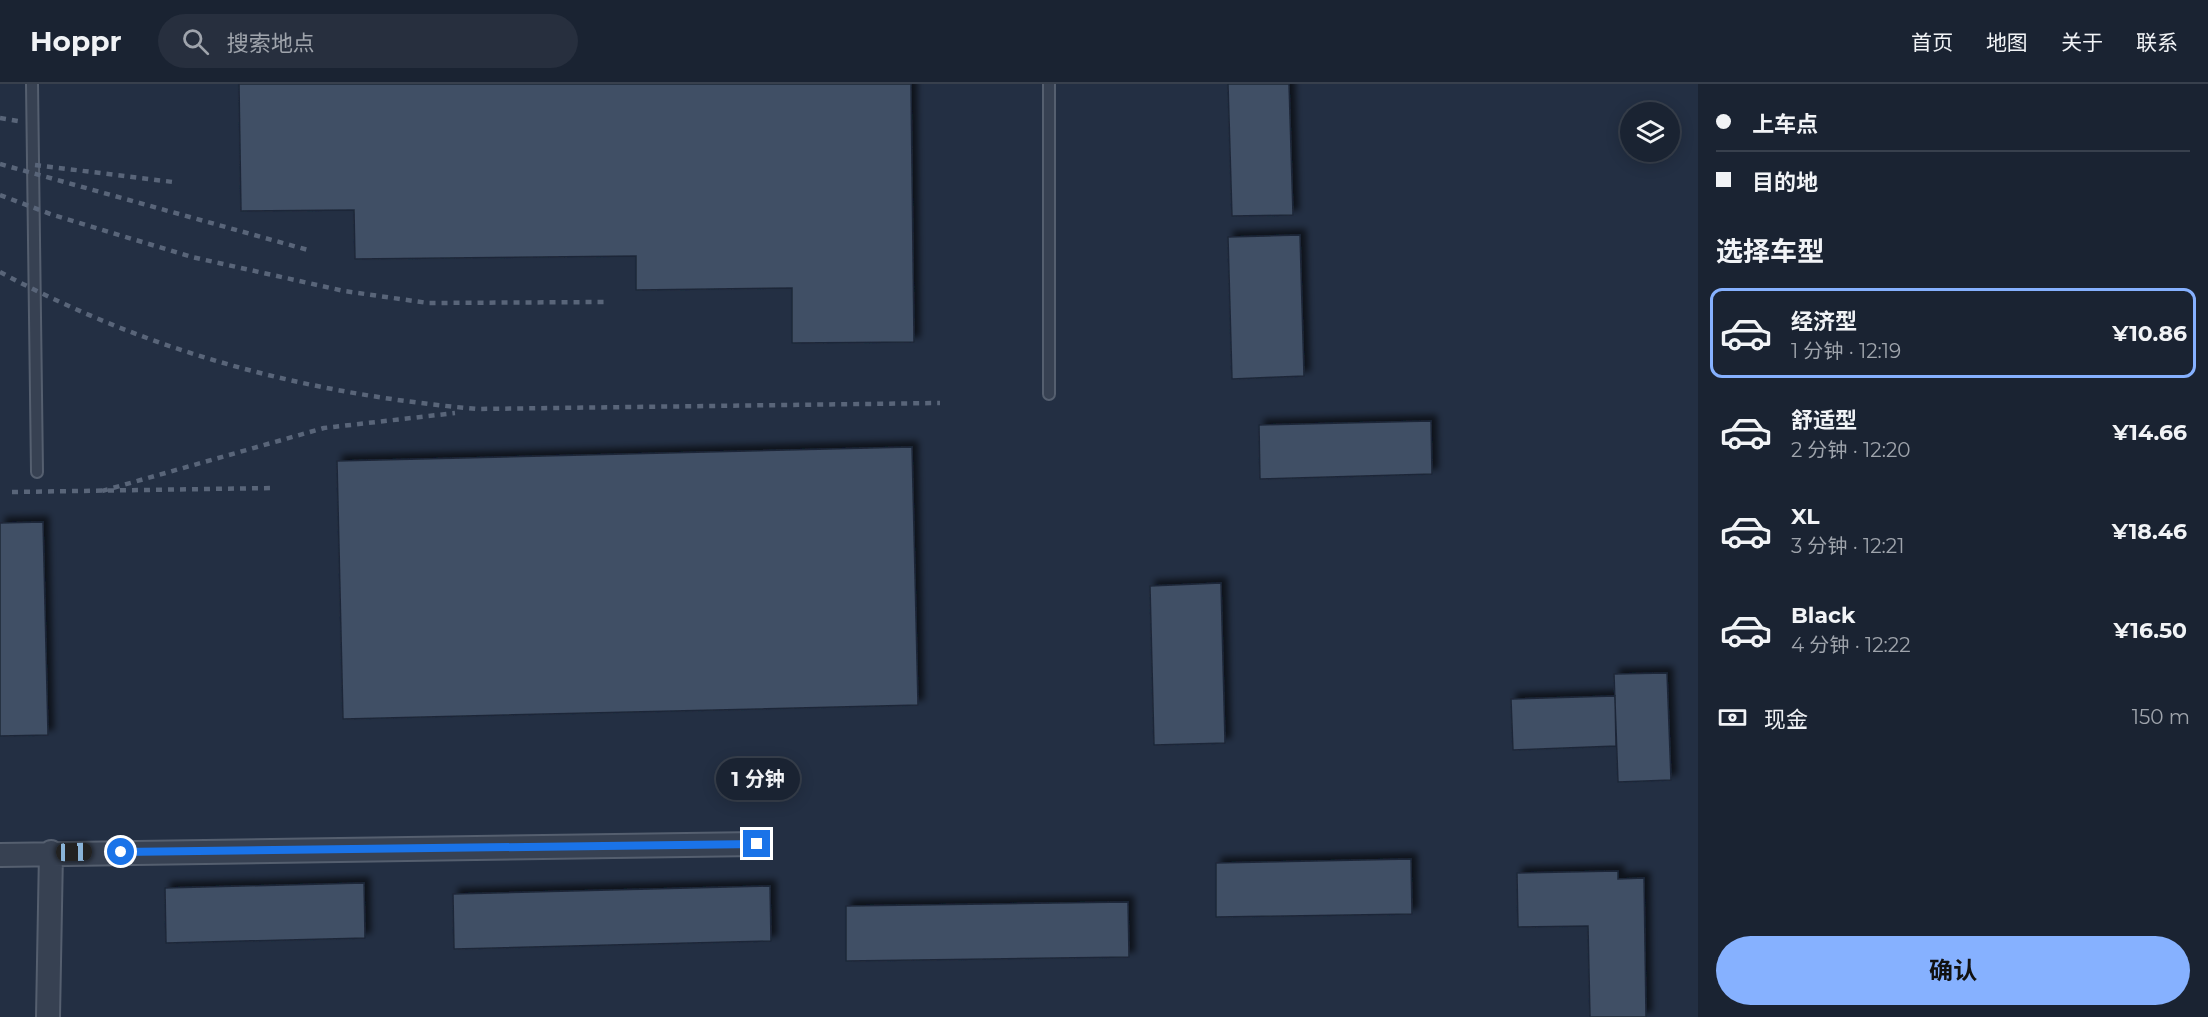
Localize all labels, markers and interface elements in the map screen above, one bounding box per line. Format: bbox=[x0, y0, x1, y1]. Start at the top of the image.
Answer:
search box bbox=[158, 14, 578, 68]
text: Hoppr bbox=[30, 24, 122, 58]
icon: search bbox=[179, 25, 212, 58]
text: 搜索地点 bbox=[227, 30, 315, 57]
text: 首页 bbox=[1911, 30, 1953, 55]
text: 地图 bbox=[1986, 30, 2028, 55]
text: 关于 bbox=[2061, 30, 2103, 55]
text: 联系 bbox=[2136, 30, 2178, 55]
map controls bbox=[1620, 102, 1680, 162]
button: layers bbox=[1620, 102, 1680, 162]
text: 上车点 bbox=[1752, 111, 1818, 138]
text: 目的地 bbox=[1752, 169, 1818, 196]
text: 选择车型 bbox=[1716, 235, 1824, 268]
icon: car bbox=[1719, 306, 1773, 360]
text: 经济型 bbox=[1791, 308, 1857, 335]
text: ¥10.86 bbox=[2112, 320, 2187, 347]
text: 1 分钟 · 12:19 bbox=[1791, 339, 1901, 363]
icon: car bbox=[1719, 405, 1773, 459]
text: 舒适型 bbox=[1791, 407, 1857, 434]
text: ¥14.66 bbox=[2112, 419, 2187, 446]
text: 2 分钟 · 12:20 bbox=[1791, 438, 1911, 462]
text: XL bbox=[1791, 503, 1820, 530]
icon: car bbox=[1719, 504, 1773, 558]
text: ¥18.46 bbox=[2112, 518, 2187, 545]
text: 3 分钟 · 12:21 bbox=[1791, 534, 1904, 558]
text: Black bbox=[1791, 602, 1855, 629]
icon: car bbox=[1719, 603, 1773, 657]
text: ¥16.50 bbox=[2113, 617, 2187, 644]
text: 4 分钟 · 12:22 bbox=[1791, 633, 1911, 657]
icon: cash bbox=[1716, 701, 1749, 734]
text: 150 m bbox=[2132, 705, 2190, 729]
text: 现金 bbox=[1764, 706, 1808, 733]
callout: 1 分钟 bbox=[715, 757, 799, 799]
text: 1 分钟 bbox=[731, 767, 785, 791]
route end bbox=[743, 830, 770, 857]
route start bbox=[107, 838, 134, 865]
car bbox=[56, 843, 92, 861]
button: 确认 bbox=[1716, 936, 2190, 1005]

